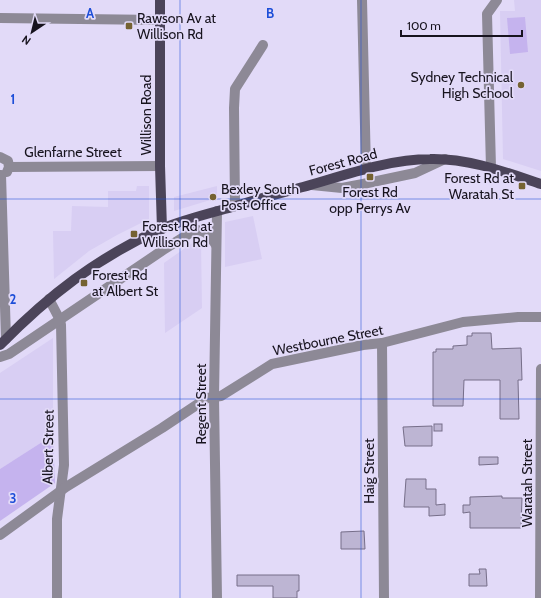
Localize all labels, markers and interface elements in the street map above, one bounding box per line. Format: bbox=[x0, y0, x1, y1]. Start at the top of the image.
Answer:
text: A bbox=[86, 5, 95, 21]
text: B bbox=[266, 5, 274, 21]
place label: Rawson Av at Willison Rd bbox=[137, 9, 216, 43]
north arrow bbox=[12, 12, 52, 52]
scale bar bbox=[401, 12, 522, 38]
text: 100 m bbox=[407, 18, 441, 33]
marker: Rawson Av at Willison Rd bbox=[124, 21, 134, 31]
text: N bbox=[19, 32, 33, 48]
place label: Sydney Technical High School bbox=[411, 68, 514, 102]
street label: Willison Road bbox=[137, 75, 155, 155]
marker: Sydney Technical High School bbox=[516, 80, 526, 90]
text: 1 bbox=[11, 91, 15, 107]
street label: Glenfarne Street bbox=[24, 143, 122, 161]
street label: Forest Road bbox=[307, 144, 379, 180]
place label: Forest Rd at Waratah St bbox=[444, 169, 514, 203]
marker: Forest Rd opp Perrys Av bbox=[365, 172, 375, 182]
place label: Bexley South Post Office bbox=[221, 180, 299, 214]
marker: Forest Rd at Waratah St bbox=[517, 181, 527, 191]
place label: Forest Rd opp Perrys Av bbox=[329, 183, 411, 217]
marker: Bexley South Post Office bbox=[208, 192, 218, 202]
place label: Forest Rd at Willison Rd bbox=[142, 217, 212, 251]
marker: Forest Rd at Willison Rd bbox=[129, 229, 139, 239]
place label: Forest Rd at Albert St bbox=[92, 266, 158, 300]
marker: Forest Rd at Albert St bbox=[79, 278, 89, 288]
text: 2 bbox=[10, 291, 17, 307]
street label: Westbourne Street bbox=[271, 320, 385, 359]
street label: Regent Street bbox=[192, 363, 210, 445]
street label: Albert Street bbox=[38, 409, 58, 485]
street label: Haig Street bbox=[360, 438, 378, 504]
street label: Waratah Street bbox=[518, 438, 536, 527]
text: 3 bbox=[9, 490, 17, 506]

